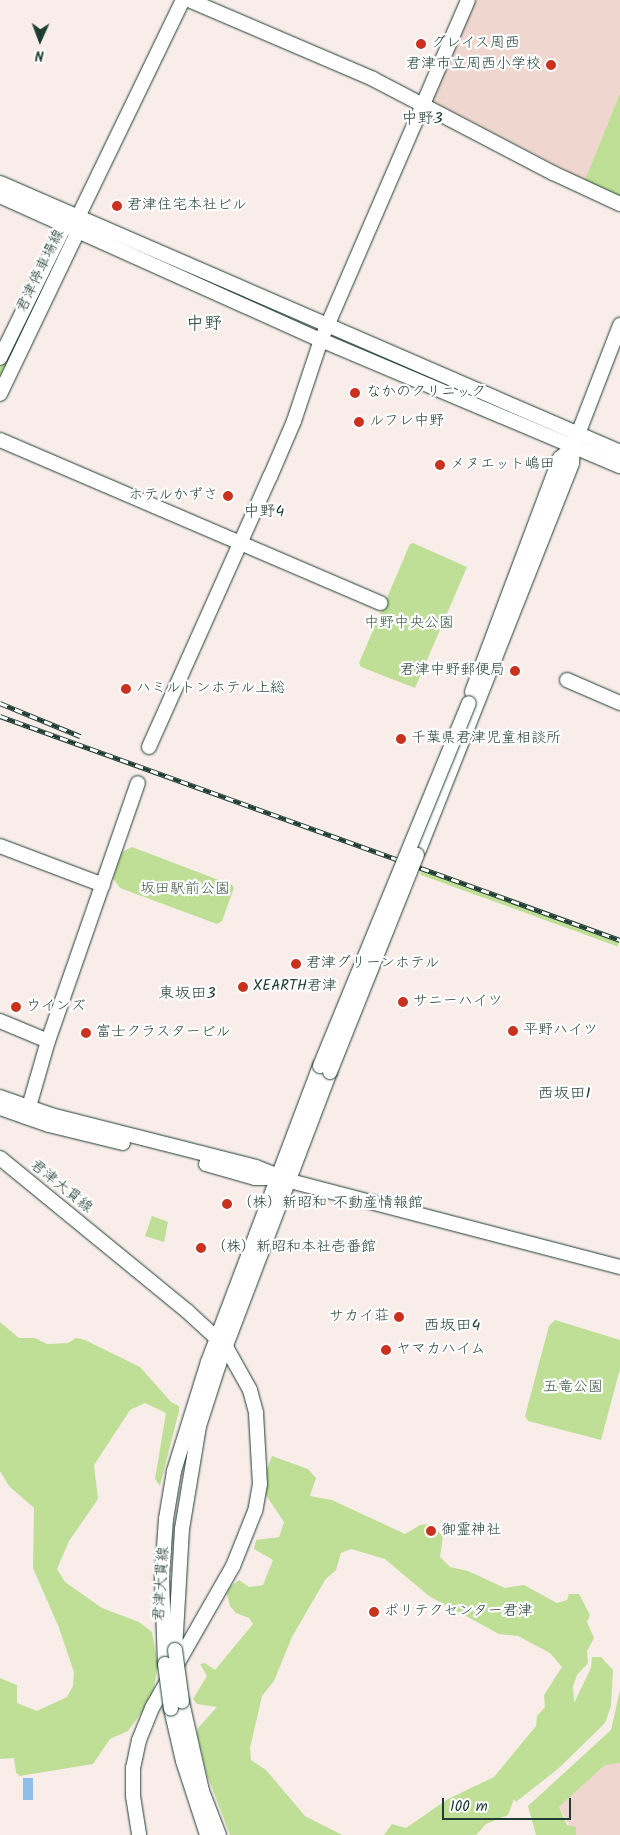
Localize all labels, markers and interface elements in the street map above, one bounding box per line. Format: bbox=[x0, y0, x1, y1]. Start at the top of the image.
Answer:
north arrow bbox=[15, 15, 65, 65]
place label: グレイス周西 bbox=[431, 35, 521, 53]
marker: グレイス周西 bbox=[415, 38, 427, 50]
text: N bbox=[35, 44, 44, 66]
place label: 君津市立周西小学校 bbox=[406, 56, 541, 74]
marker: 君津市立周西小学校 bbox=[545, 59, 557, 71]
district label: 中野3 bbox=[401, 109, 443, 129]
place label: 君津住宅本社ビル bbox=[127, 197, 247, 215]
marker: 君津住宅本社ビル bbox=[111, 200, 123, 212]
street label: 君津停車場線 bbox=[13, 227, 69, 315]
district label: 中野 bbox=[186, 314, 222, 336]
place label: なかのクリニック bbox=[366, 384, 486, 402]
marker: なかのクリニック bbox=[348, 386, 362, 400]
place label: ルフレ中野 bbox=[369, 413, 444, 431]
marker: ルフレ中野 bbox=[353, 416, 365, 428]
place label: メヌエット嶋田 bbox=[450, 456, 555, 474]
marker: メヌエット嶋田 bbox=[434, 459, 446, 471]
place label: ホテルかずさ bbox=[128, 487, 218, 505]
marker: ホテルかずさ bbox=[222, 490, 234, 502]
district label: 中野4 bbox=[244, 502, 284, 522]
park label: 中野中央公園 bbox=[364, 615, 454, 633]
place label: 君津中野郵便局 bbox=[400, 662, 505, 680]
marker: 君津中野郵便局 bbox=[509, 665, 521, 677]
place label: ハミルトンホテル上総 bbox=[136, 680, 286, 698]
marker: ハミルトンホテル上総 bbox=[120, 683, 132, 695]
place label: 千葉県君津児童相談所 bbox=[411, 730, 561, 748]
marker: 千葉県君津児童相談所 bbox=[395, 733, 407, 745]
park label: 坂田駅前公園 bbox=[140, 881, 230, 899]
place label: 君津グリーンホテル bbox=[306, 955, 441, 973]
marker: 君津グリーンホテル bbox=[290, 958, 302, 970]
place label: XEARTH君津 bbox=[253, 978, 337, 996]
marker: XEARTH君津 bbox=[237, 981, 249, 993]
district label: 東坂田3 bbox=[158, 984, 216, 1004]
place label: サニーハイツ bbox=[413, 993, 503, 1011]
marker: サニーハイツ bbox=[397, 996, 409, 1008]
place label: ウインズ bbox=[26, 998, 86, 1016]
marker: ウインズ bbox=[10, 1001, 22, 1013]
place label: 平野ハイツ bbox=[523, 1022, 598, 1040]
place label: 富士クラスタービル bbox=[96, 1024, 231, 1042]
marker: 平野ハイツ bbox=[507, 1025, 519, 1037]
marker: 富士クラスタービル bbox=[80, 1027, 92, 1039]
district label: 西坂田1 bbox=[537, 1084, 591, 1104]
street label: 君津大貫線 bbox=[26, 1156, 96, 1218]
place label: （株）新昭和 不動産情報館 bbox=[237, 1195, 423, 1213]
marker: （株）新昭和 不動産情報館 bbox=[221, 1198, 233, 1210]
place label: （株）新昭和本社壱番館 bbox=[211, 1239, 376, 1257]
marker: （株）新昭和本社壱番館 bbox=[195, 1242, 207, 1254]
place label: サカイ荘 bbox=[329, 1308, 389, 1326]
marker: サカイ荘 bbox=[393, 1311, 405, 1323]
district label: 西坂田4 bbox=[424, 1316, 480, 1336]
place label: ヤマカハイム bbox=[396, 1341, 486, 1359]
marker: ヤマカハイム bbox=[380, 1344, 392, 1356]
park label: 五竜公園 bbox=[543, 1379, 603, 1397]
place label: 御霊神社 bbox=[441, 1522, 501, 1540]
marker: 御霊神社 bbox=[425, 1525, 437, 1537]
street label: 君津大貫線 bbox=[150, 1546, 174, 1622]
place label: ポリテクセンター君津 bbox=[384, 1603, 534, 1621]
marker: ポリテクセンター君津 bbox=[368, 1606, 380, 1618]
scale bar bbox=[445, 1788, 574, 1820]
text: 100 m bbox=[450, 1795, 488, 1819]

